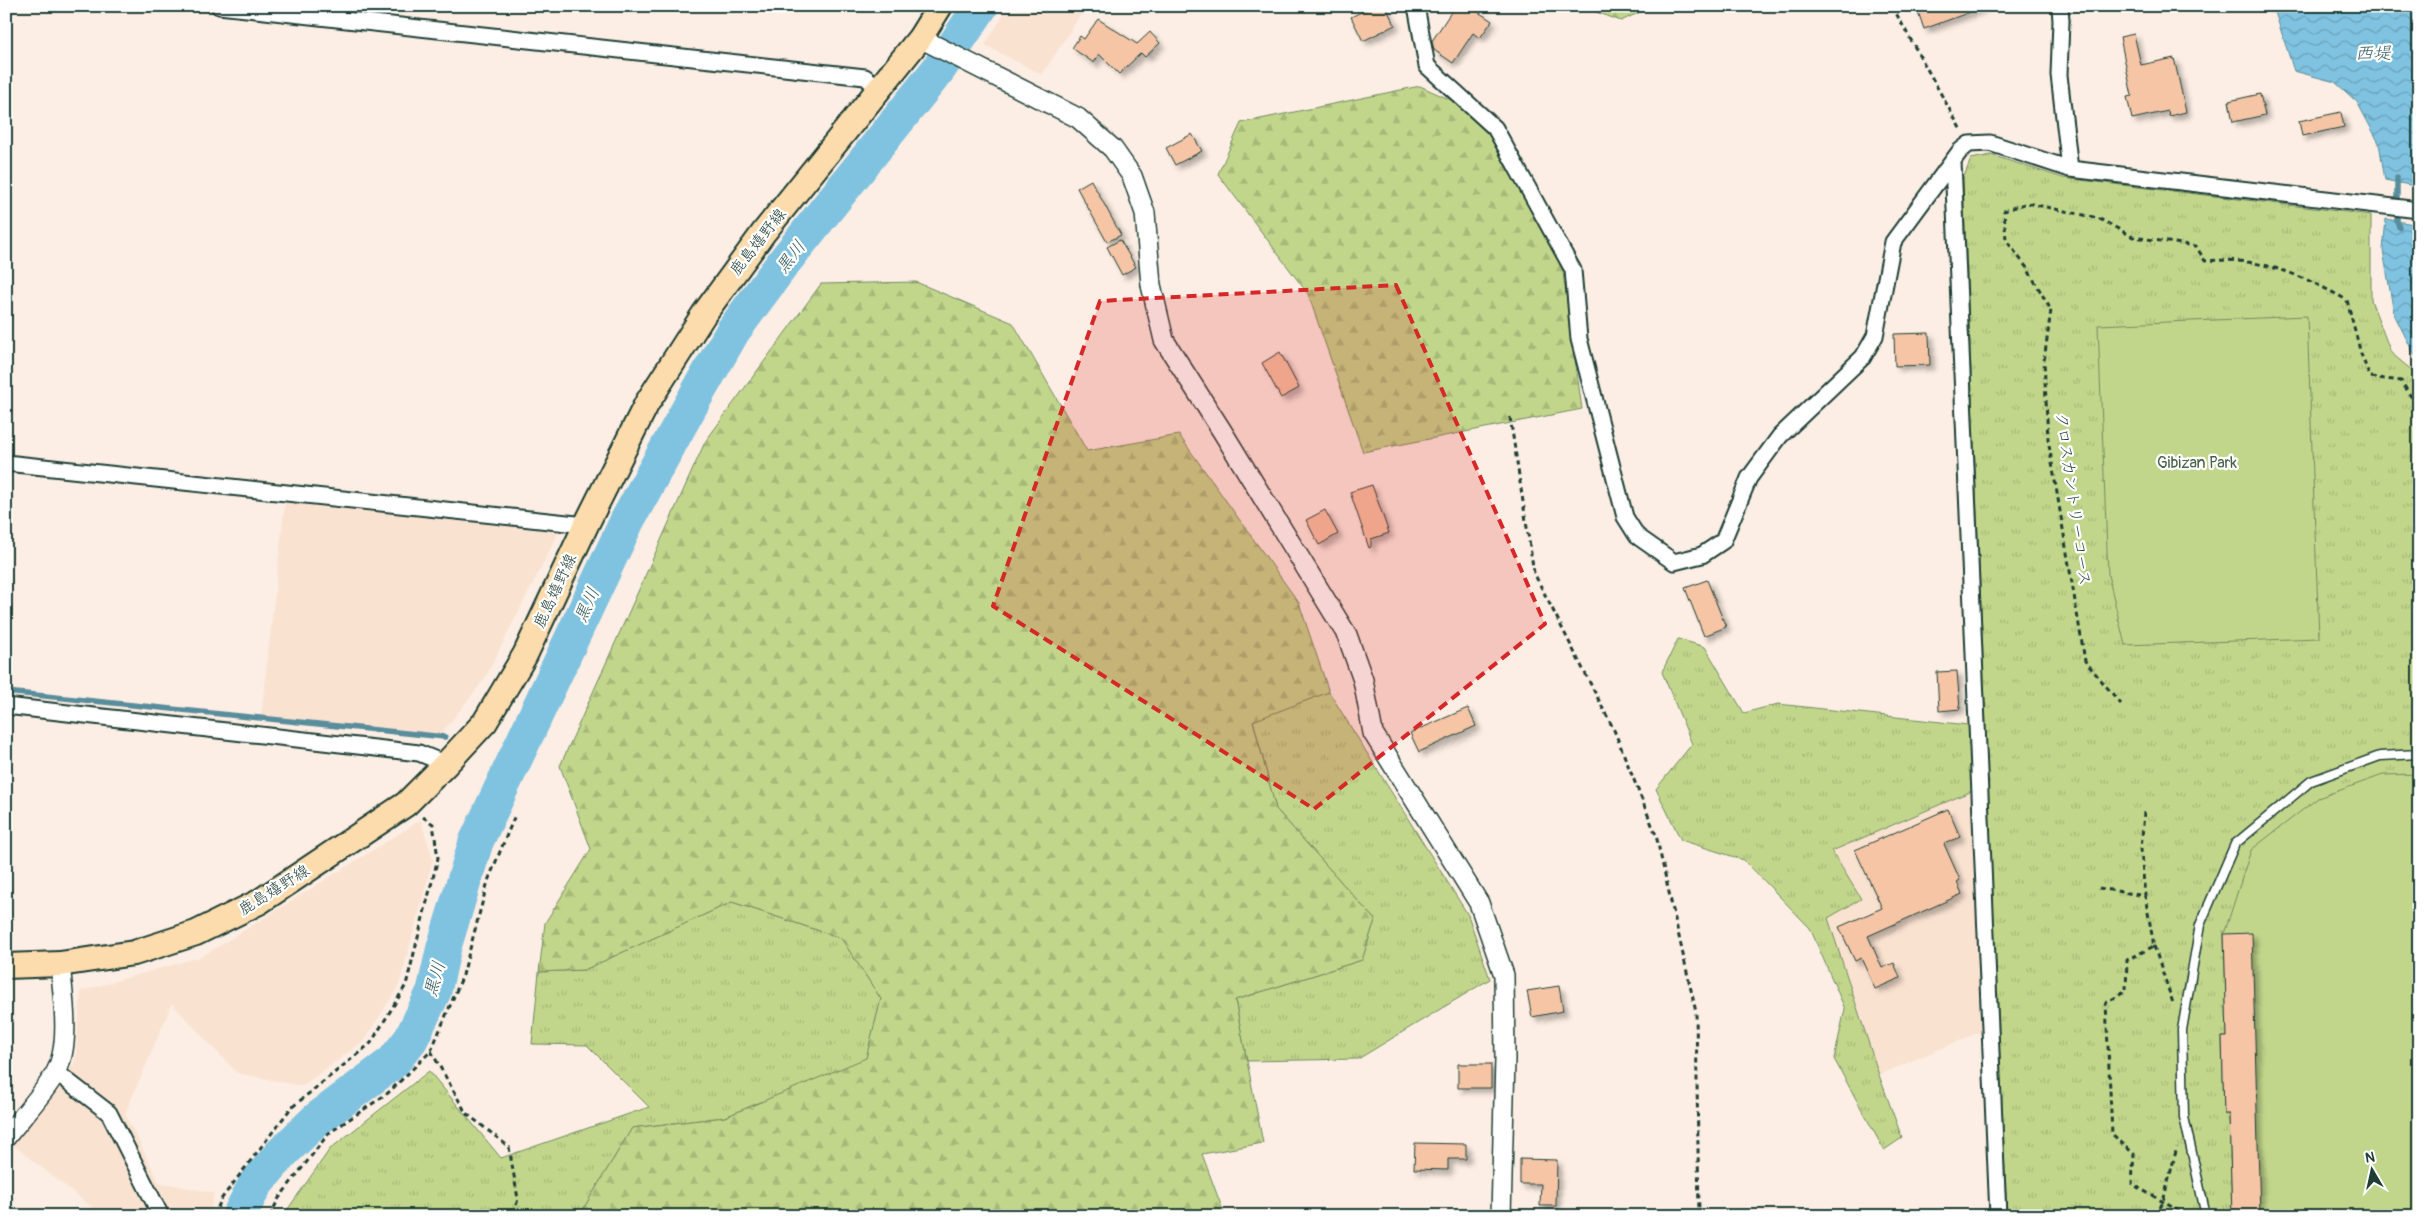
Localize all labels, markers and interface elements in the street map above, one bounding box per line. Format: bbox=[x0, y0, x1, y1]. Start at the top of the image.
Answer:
water label: 西堤 bbox=[2355, 42, 2392, 65]
street label: 鹿島嬉野線 bbox=[725, 204, 791, 280]
water label: 黒川 bbox=[771, 236, 811, 278]
street label: クロスカントリーコース bbox=[2051, 411, 2095, 587]
park label: Gibizan Park bbox=[2157, 453, 2237, 473]
street label: 鹿島嬉野線 bbox=[529, 551, 581, 631]
water label: 黒川 bbox=[569, 584, 605, 626]
street label: 鹿島嬉野線 bbox=[235, 860, 313, 920]
water label: 黒川 bbox=[419, 959, 451, 999]
north arrow bbox=[2348, 1144, 2398, 1194]
text: N bbox=[2364, 1149, 2376, 1167]

